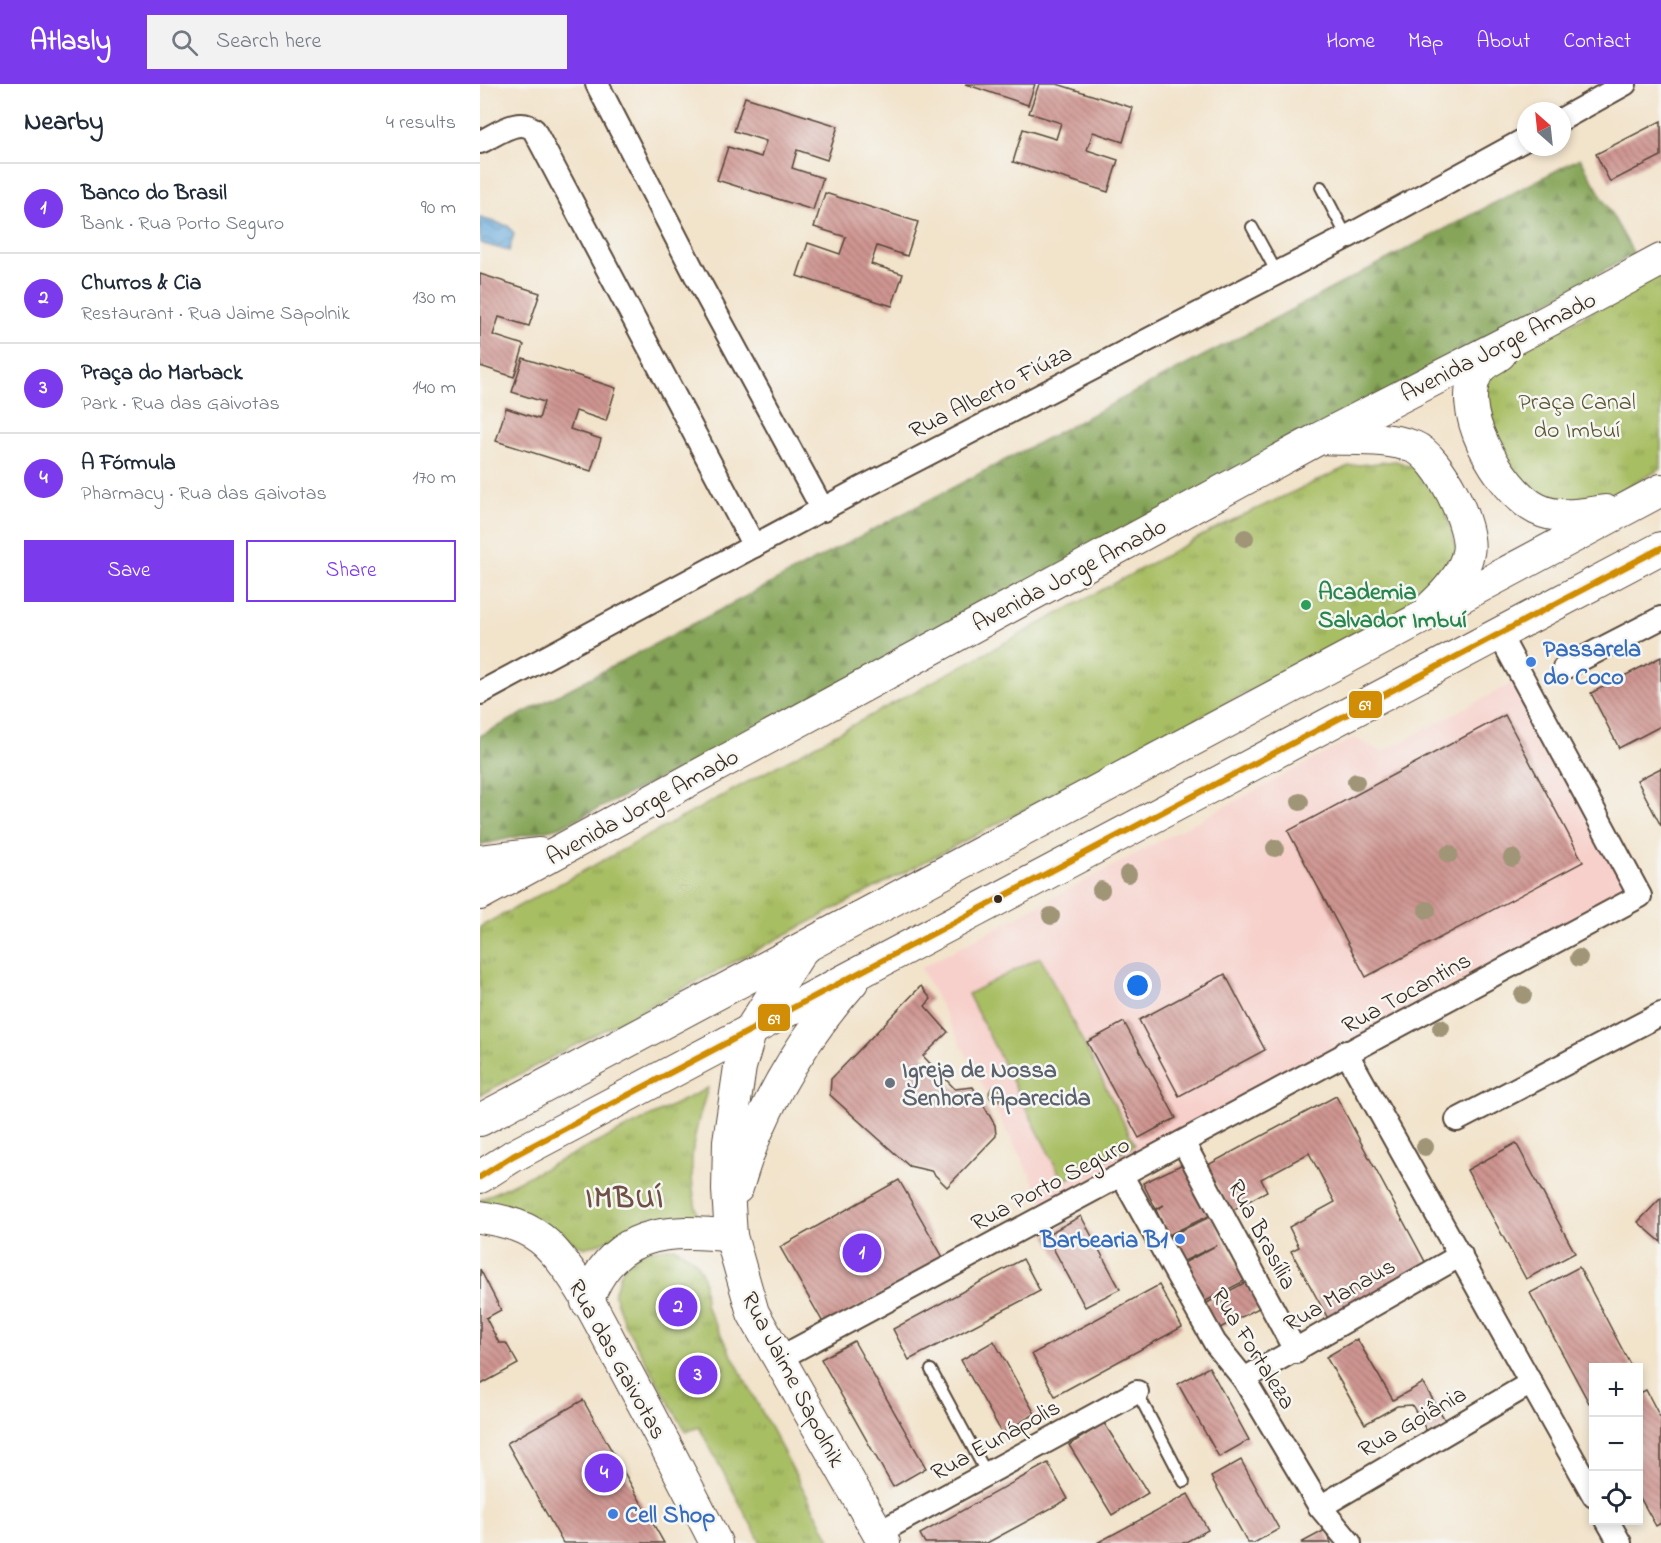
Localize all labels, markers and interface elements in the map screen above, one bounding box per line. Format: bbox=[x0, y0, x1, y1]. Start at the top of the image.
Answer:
search box bbox=[147, 15, 567, 69]
text: Atlasly bbox=[30, 22, 111, 63]
icon: search bbox=[168, 26, 201, 59]
text: Search here bbox=[216, 26, 321, 58]
text: Home bbox=[1326, 27, 1375, 57]
text: Map bbox=[1408, 27, 1443, 57]
text: About bbox=[1476, 27, 1530, 57]
text: Contact bbox=[1563, 27, 1631, 57]
north arrow bbox=[1517, 102, 1571, 156]
text: Nearby bbox=[24, 104, 103, 142]
text: 4 results bbox=[386, 109, 456, 138]
text: Banco do Brasil bbox=[81, 178, 227, 210]
text: 1 bbox=[40, 194, 47, 223]
text: 90 m bbox=[421, 194, 456, 223]
text: Bank · Rua Porto Seguro bbox=[81, 210, 284, 239]
text: Churros & Cia bbox=[81, 268, 201, 300]
text: 2 bbox=[39, 284, 48, 313]
text: 130 m bbox=[412, 284, 456, 313]
street label: Avenida Jorge Amado bbox=[1395, 284, 1603, 413]
text: Restaurant · Rua Jaime Sapolnik bbox=[81, 300, 350, 329]
street label: Rua Alberto Fiúza bbox=[904, 337, 1079, 449]
text: Praça do Marback bbox=[81, 358, 243, 390]
text: 3 bbox=[39, 374, 48, 403]
text: 140 m bbox=[412, 374, 456, 403]
park label: Praça Canal do Imbuí bbox=[1518, 386, 1636, 449]
text: Park · Rua das Gaivotas bbox=[81, 390, 280, 419]
text: A Fórmula bbox=[81, 448, 176, 480]
text: 4 bbox=[39, 464, 48, 493]
text: 170 m bbox=[412, 464, 456, 493]
text: Pharmacy · Rua das Gaivotas bbox=[81, 480, 327, 509]
street label: Avenida Jorge Amado bbox=[967, 510, 1174, 642]
button: Save bbox=[24, 540, 234, 602]
button: Share bbox=[246, 540, 456, 602]
place label: Academia Salvador Imbuí bbox=[1318, 576, 1468, 639]
marker: Academia Salvador Imbuí bbox=[1299, 598, 1313, 612]
place label: Passarela do Coco bbox=[1543, 633, 1641, 696]
marker: Passarela do Coco bbox=[1524, 655, 1538, 669]
line badge: 69 bbox=[1348, 690, 1383, 719]
text: 69 bbox=[1358, 694, 1371, 718]
street label: Avenida Jorge Amado bbox=[540, 741, 746, 876]
unlabelled marker bbox=[992, 893, 1004, 905]
street label: Rua Tocantins bbox=[1336, 944, 1478, 1044]
your location bbox=[1123, 971, 1152, 1000]
line badge: 69 bbox=[757, 1003, 791, 1032]
text: 69 bbox=[767, 1008, 780, 1032]
place label: Igreja de Nossa Senhora Aparecida bbox=[902, 1054, 1091, 1117]
marker: Igreja de Nossa Senhora Aparecida bbox=[883, 1076, 897, 1090]
street label: Rua Porto Seguro bbox=[966, 1129, 1137, 1242]
street label: Rua Brasília bbox=[1217, 1174, 1304, 1296]
district label: IMBUÍ bbox=[586, 1178, 664, 1222]
place label: Barbearia B1 bbox=[1040, 1224, 1168, 1259]
pin: 1 bbox=[842, 1230, 881, 1276]
marker: Barbearia B1 bbox=[1173, 1232, 1187, 1246]
street label: Rua Manaus bbox=[1278, 1250, 1403, 1342]
street label: Rua das Gaivotas bbox=[557, 1274, 674, 1446]
street label: Rua Fortaleza bbox=[1200, 1282, 1303, 1417]
pin: 2 bbox=[658, 1284, 698, 1330]
street label: Rua Jaime Sapolnik bbox=[731, 1286, 853, 1475]
pin: 3 bbox=[678, 1352, 718, 1398]
map controls bbox=[1589, 1363, 1643, 1525]
button: + bbox=[1589, 1363, 1643, 1417]
street label: Rua Goiânia bbox=[1353, 1378, 1474, 1468]
street label: Rua Eunápolis bbox=[925, 1391, 1067, 1491]
button: − bbox=[1589, 1417, 1643, 1471]
pin: 4 bbox=[584, 1450, 624, 1496]
button: locate bbox=[1589, 1471, 1643, 1525]
place label: Cell Shop bbox=[625, 1499, 715, 1534]
marker: Cell Shop bbox=[606, 1507, 620, 1521]

